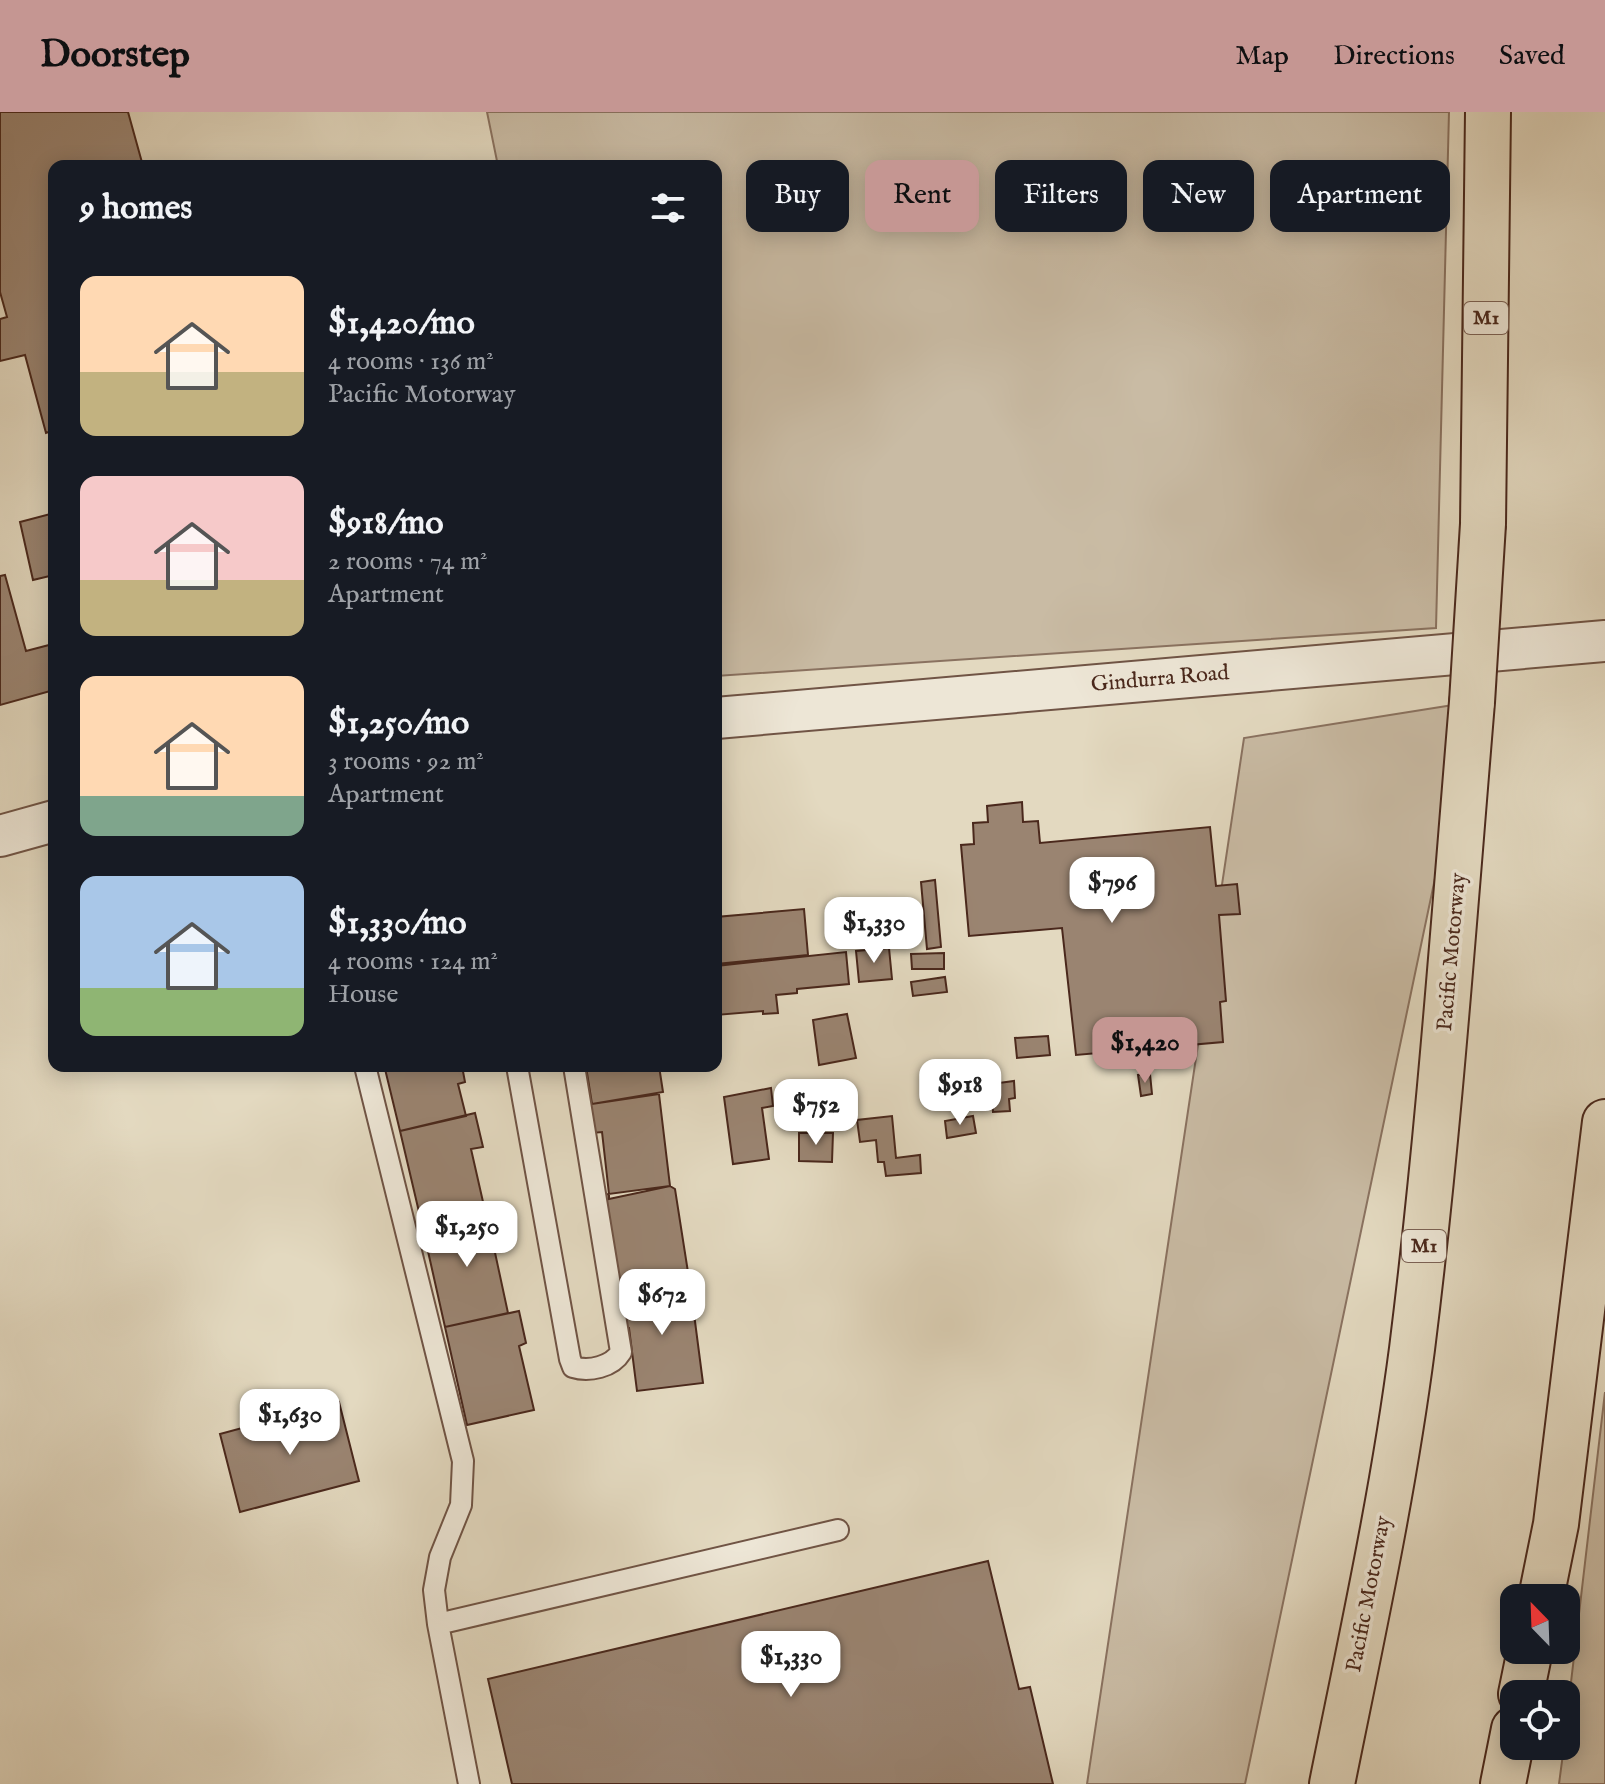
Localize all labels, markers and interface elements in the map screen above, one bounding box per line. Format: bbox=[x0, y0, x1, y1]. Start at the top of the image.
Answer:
text: Doorstep bbox=[40, 32, 190, 80]
text: Map bbox=[1235, 39, 1289, 74]
text: Directions bbox=[1333, 39, 1455, 74]
text: Saved bbox=[1499, 39, 1565, 74]
chip: Buy bbox=[746, 160, 849, 232]
chip: Rent bbox=[865, 160, 979, 232]
chip: Filters bbox=[995, 160, 1127, 232]
chip: New bbox=[1143, 160, 1254, 232]
chip: Apartment bbox=[1270, 160, 1450, 232]
icon: filters bbox=[646, 186, 690, 230]
text: 9 homes bbox=[80, 187, 192, 230]
text: $1,420/mo bbox=[328, 302, 475, 345]
road number: M1 bbox=[1464, 302, 1508, 334]
icon: home bbox=[144, 308, 240, 404]
text: 4 rooms · 136 m² bbox=[328, 345, 494, 378]
text: Pacific Motorway bbox=[328, 378, 516, 411]
text: $918/mo bbox=[328, 502, 444, 545]
icon: home bbox=[144, 508, 240, 604]
text: 2 rooms · 74 m² bbox=[328, 545, 488, 578]
text: Apartment bbox=[328, 578, 444, 611]
street label: Gindurra Road bbox=[1090, 659, 1230, 699]
text: $1,250/mo bbox=[328, 702, 469, 745]
icon: home bbox=[144, 708, 240, 804]
text: 3 rooms · 92 m² bbox=[328, 745, 484, 778]
text: Apartment bbox=[328, 778, 444, 811]
pin: $796 bbox=[1065, 857, 1159, 925]
text: $796 bbox=[1088, 866, 1136, 899]
street label: Pacific Motorway bbox=[1431, 872, 1473, 1032]
pin: $1,330 bbox=[809, 897, 939, 965]
text: $1,330/mo bbox=[328, 902, 467, 945]
text: $1,330 bbox=[842, 906, 906, 939]
icon: home bbox=[144, 908, 240, 1004]
text: 4 rooms · 124 m² bbox=[328, 945, 498, 978]
text: House bbox=[328, 978, 398, 1011]
pin: $1,420 bbox=[1080, 1017, 1210, 1085]
text: $1,420 bbox=[1110, 1026, 1180, 1059]
pin: $918 bbox=[913, 1059, 1007, 1127]
text: $918 bbox=[937, 1068, 983, 1101]
pin: $752 bbox=[769, 1079, 863, 1147]
text: $752 bbox=[792, 1088, 840, 1121]
pin: $1,250 bbox=[402, 1201, 532, 1269]
text: $1,250 bbox=[434, 1210, 500, 1243]
road number: M1 bbox=[1402, 1230, 1446, 1262]
pin: $672 bbox=[615, 1269, 709, 1337]
text: $672 bbox=[637, 1278, 687, 1311]
pin: $1,630 bbox=[225, 1389, 355, 1457]
text: $1,630 bbox=[258, 1398, 322, 1431]
street label: Pacific Motorway bbox=[1340, 1513, 1398, 1675]
north arrow bbox=[1500, 1584, 1580, 1664]
map controls bbox=[1500, 1584, 1580, 1760]
pin: $1,330 bbox=[726, 1631, 856, 1699]
text: $1,330 bbox=[759, 1640, 823, 1673]
button: locate bbox=[1500, 1680, 1580, 1760]

